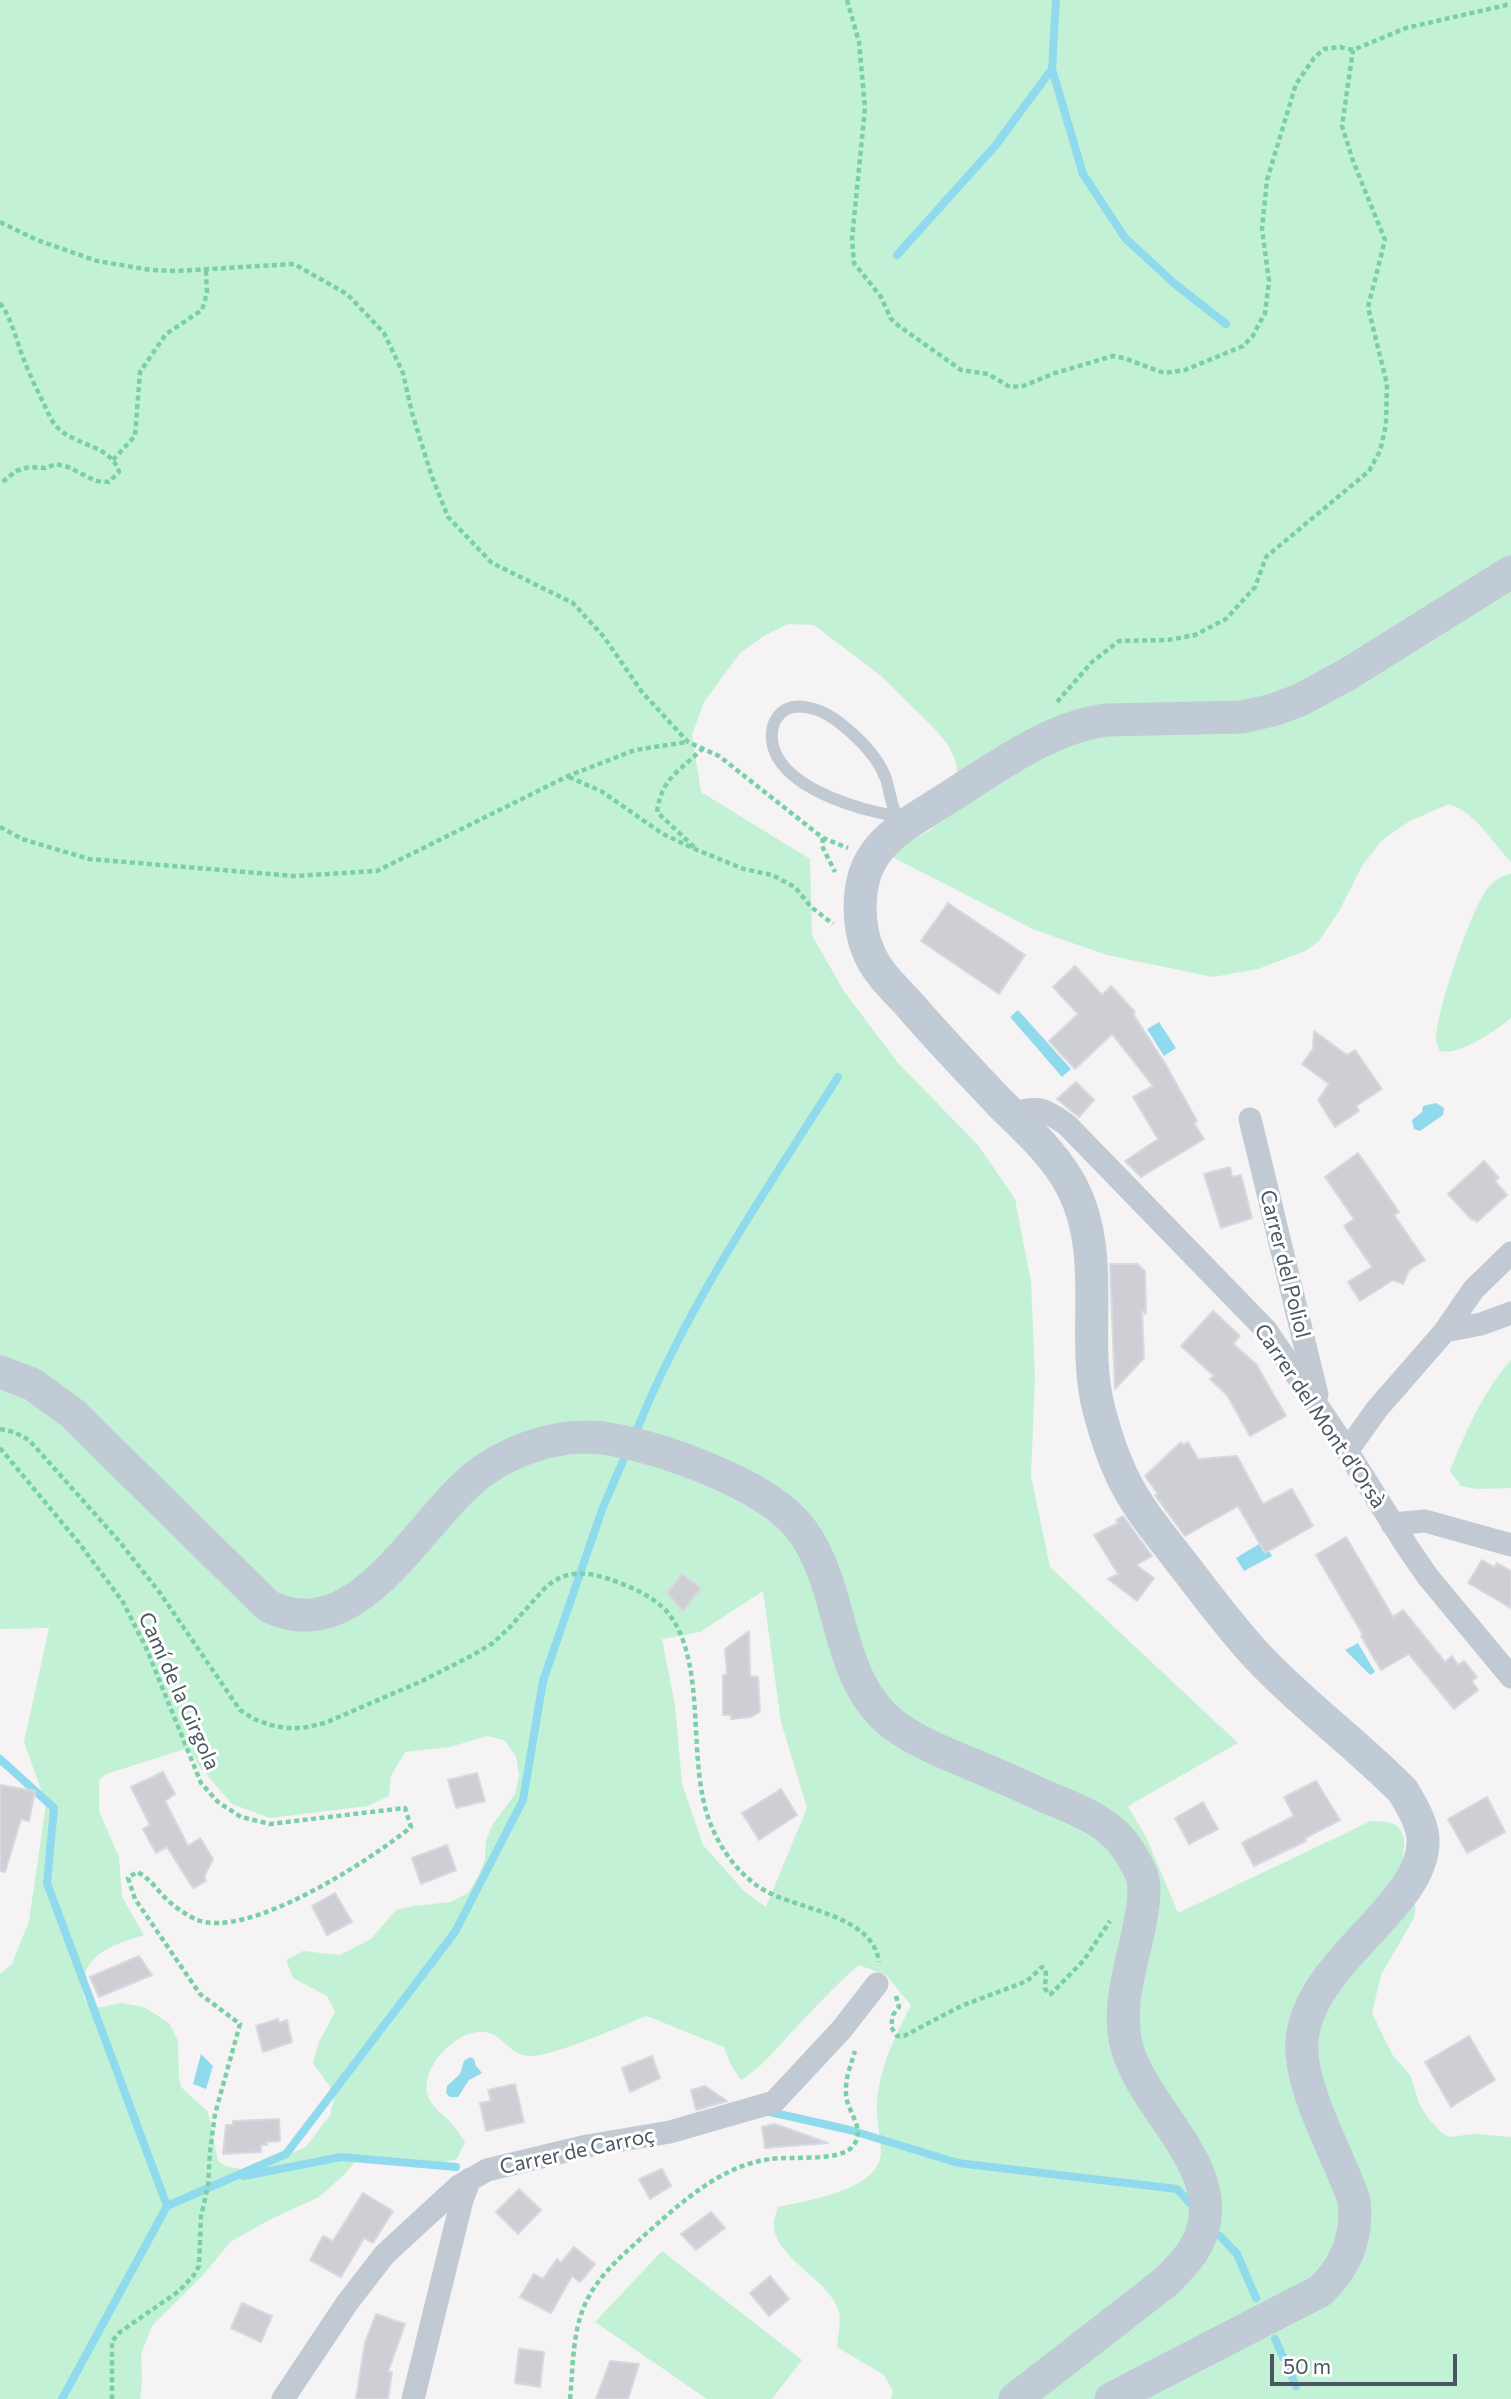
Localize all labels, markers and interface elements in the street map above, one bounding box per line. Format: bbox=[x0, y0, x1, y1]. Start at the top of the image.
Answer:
street label: Carrer del Poliol bbox=[1254, 1187, 1316, 1341]
street label: Carrer del Mont d'Orsà bbox=[1249, 1319, 1391, 1513]
street label: Camí de la Girgola bbox=[133, 1608, 225, 1774]
street label: Carrer de Carroç bbox=[497, 2122, 657, 2180]
scale bar bbox=[1273, 2340, 1460, 2384]
text: 50 m bbox=[1283, 2353, 1331, 2378]

